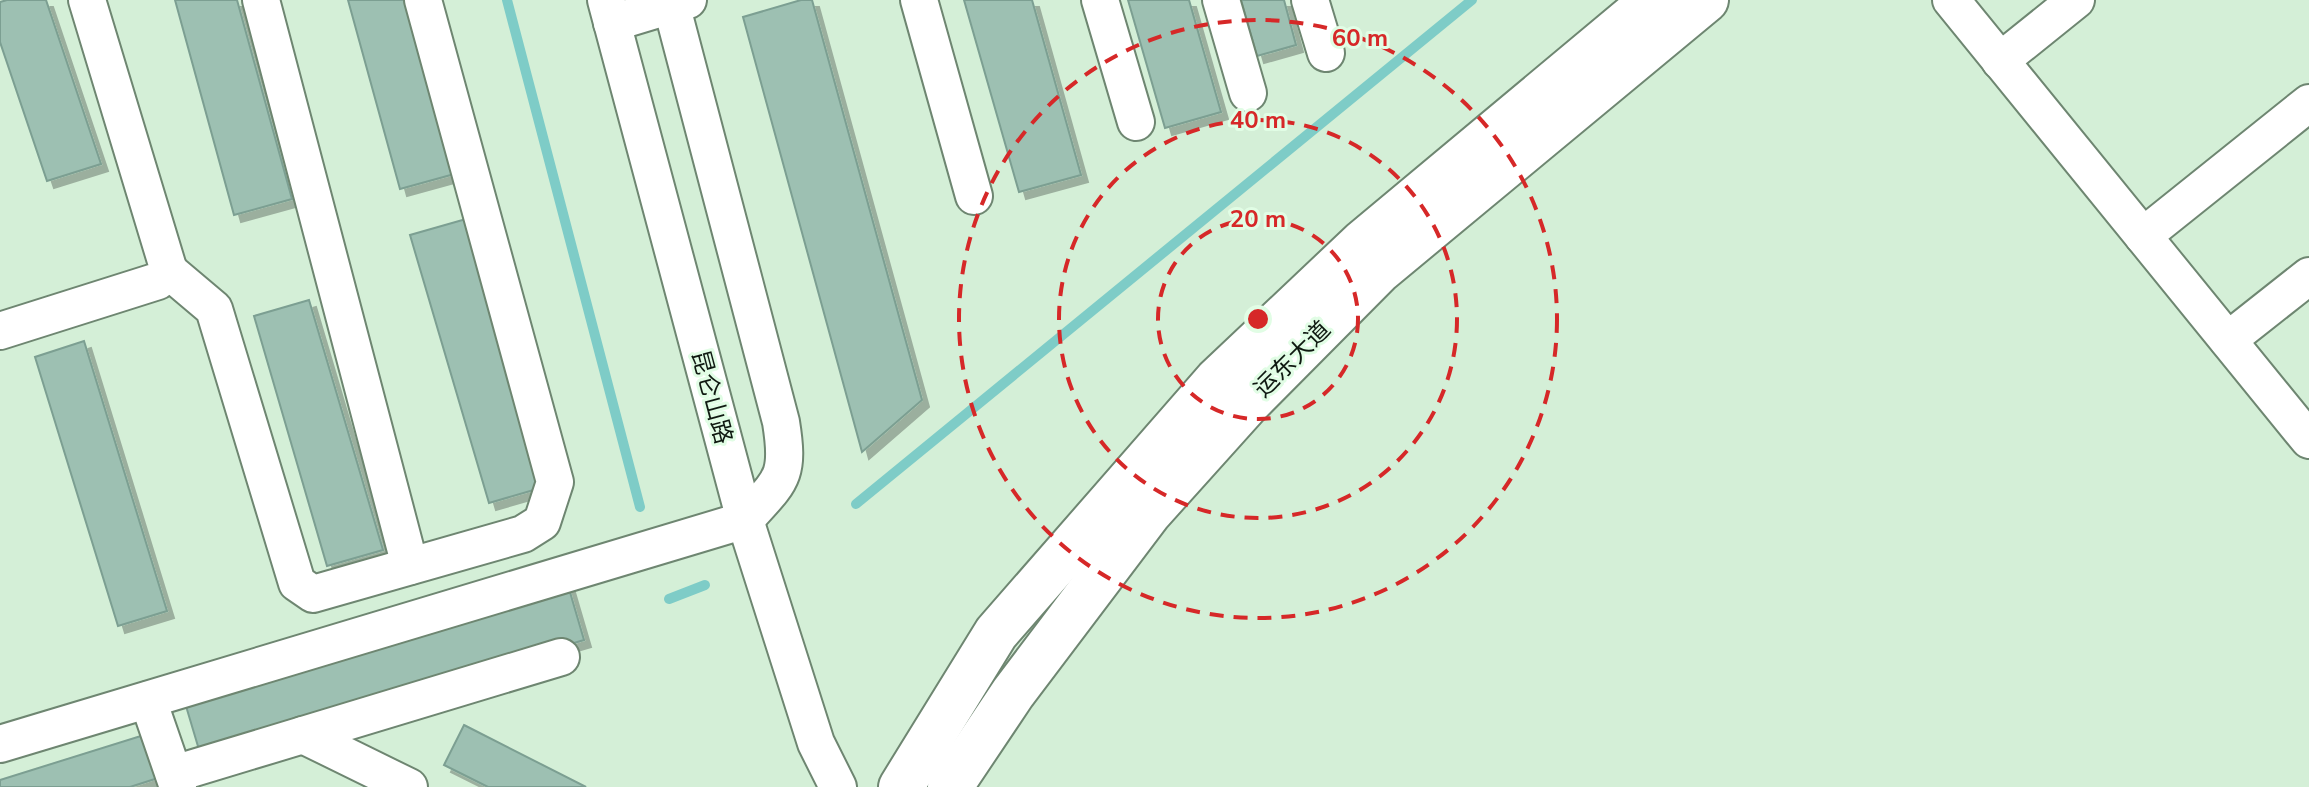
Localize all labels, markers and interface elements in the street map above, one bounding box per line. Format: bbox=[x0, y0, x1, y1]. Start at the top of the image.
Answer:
text: 60 m bbox=[1332, 22, 1388, 54]
text: 40 m bbox=[1230, 104, 1286, 136]
text: 20 m bbox=[1230, 203, 1286, 235]
centre of rings bbox=[1244, 305, 1272, 333]
street label: 运东大道 bbox=[1247, 314, 1337, 404]
street label: 昆仑山路 bbox=[684, 346, 740, 448]

